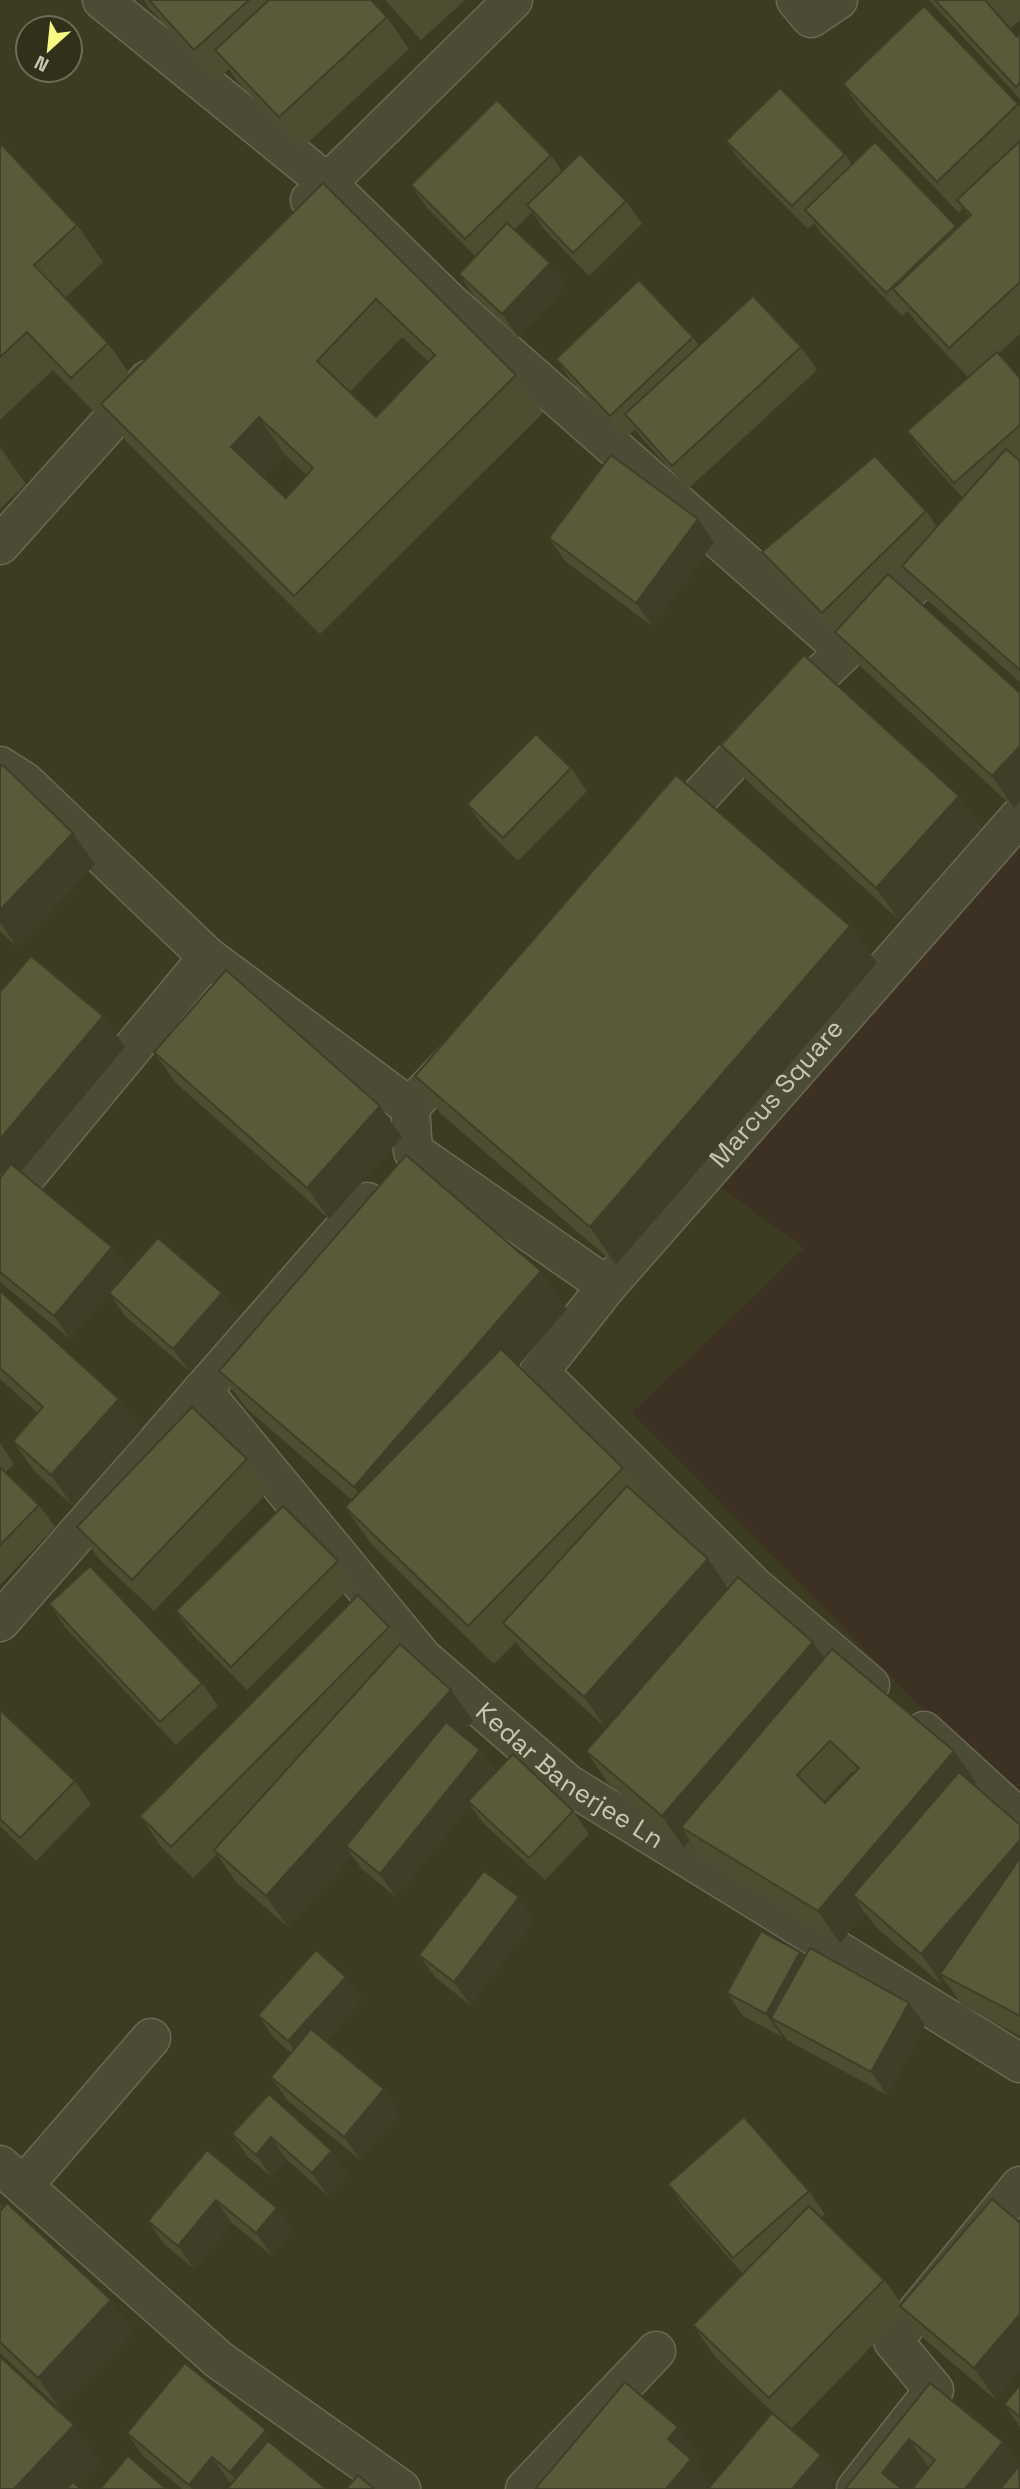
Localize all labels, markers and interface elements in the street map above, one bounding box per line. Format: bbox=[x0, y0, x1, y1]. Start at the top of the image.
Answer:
north arrow bbox=[14, 14, 84, 84]
text: N bbox=[30, 50, 53, 78]
street label: Marcus Square bbox=[702, 1012, 851, 1175]
street label: Kedar Banerjee Ln bbox=[469, 1695, 670, 1856]

